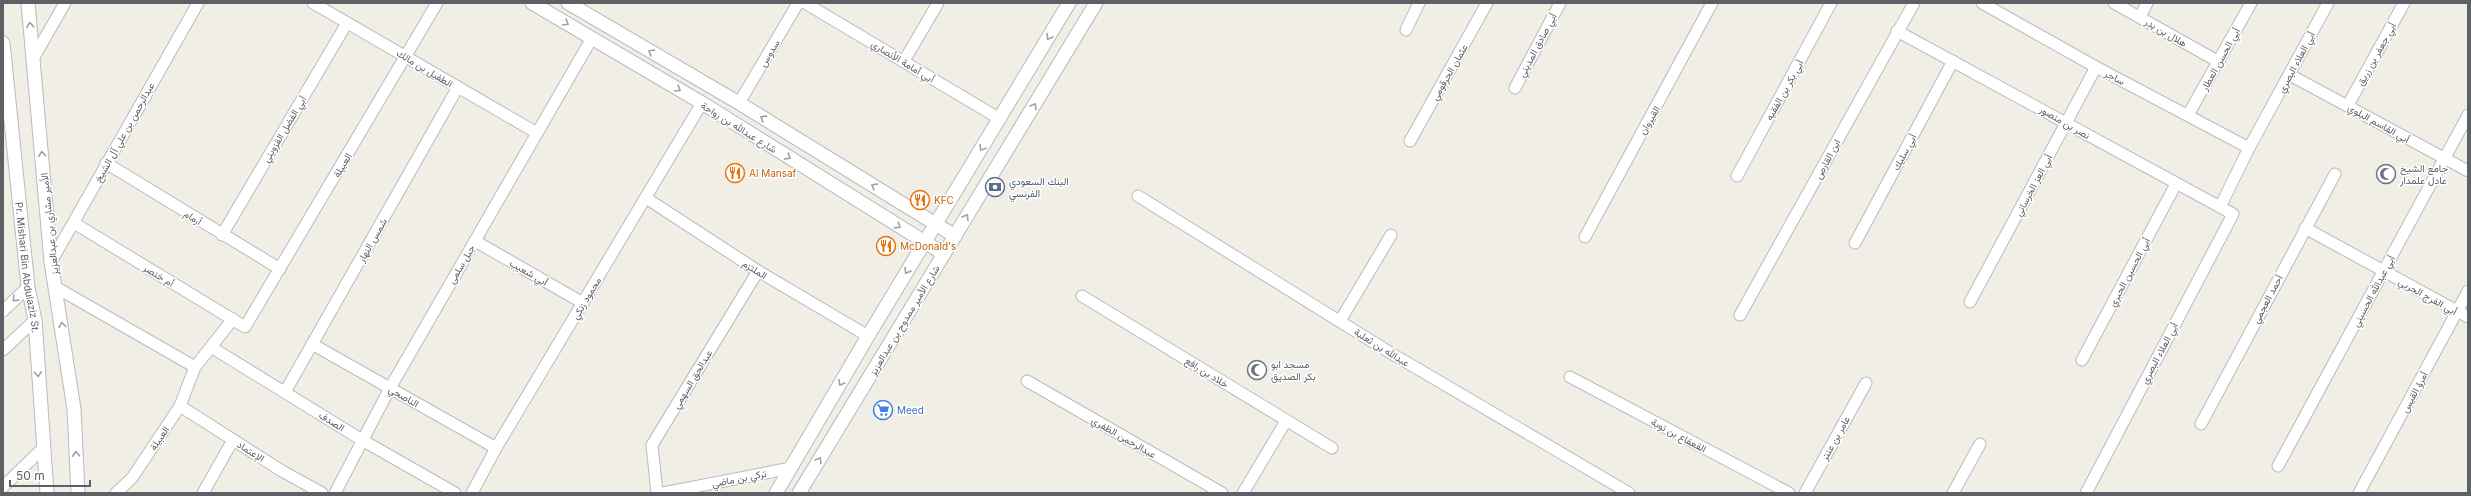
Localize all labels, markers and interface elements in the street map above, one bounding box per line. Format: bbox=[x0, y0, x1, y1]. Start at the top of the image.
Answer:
street label: أبي صادق المديني bbox=[1515, 11, 1562, 80]
street label: هلال بن بدر bbox=[2141, 15, 2189, 50]
one-way arrow bbox=[562, 18, 569, 26]
street label: أبي جعفر بن زريق bbox=[2354, 20, 2401, 89]
one-way arrow bbox=[26, 22, 35, 28]
street label: أبي الحسن العطار bbox=[2197, 25, 2245, 95]
street label: أبي العلاء البصري bbox=[2275, 29, 2320, 96]
one-way arrow bbox=[1046, 33, 1053, 40]
street label: سدوس bbox=[756, 37, 783, 69]
street label: أبي أمامة الأنصاري bbox=[868, 37, 937, 88]
street label: عثمان الحرقومي bbox=[1428, 42, 1473, 104]
street label: الطفيل بن مالك bbox=[394, 47, 455, 90]
one-way arrow bbox=[648, 49, 655, 56]
street label: أبي بكر بن الفقيه bbox=[1762, 57, 1808, 124]
street label: ساجر bbox=[2102, 66, 2127, 88]
street label: عبدالرحمن بن علي آل الشيخ bbox=[92, 80, 159, 185]
one-way arrow bbox=[674, 85, 681, 92]
street label: أبي الفضل القزويني bbox=[260, 93, 311, 166]
street label: شارع عبدالله بن رواحة bbox=[698, 99, 779, 156]
street label: أبي القاسم البلوي bbox=[2345, 101, 2413, 148]
street label: نصر بن منصور bbox=[2036, 102, 2092, 142]
one-way arrow bbox=[1030, 103, 1037, 110]
street label: القيروان bbox=[1636, 103, 1663, 137]
one-way arrow bbox=[760, 115, 767, 123]
street label: أبي سليك bbox=[1889, 131, 1921, 174]
street label: ابن القارص bbox=[1812, 137, 1843, 181]
one-way arrow bbox=[979, 144, 987, 151]
one-way arrow bbox=[37, 151, 46, 157]
street label: العبيلة bbox=[330, 151, 355, 180]
street label: أبي العز الخرساني bbox=[2012, 152, 2057, 219]
one-way arrow bbox=[784, 153, 791, 160]
restaurant icon: Al Mansaf bbox=[724, 162, 746, 184]
place label: جامع الشيخ عادل علمدار bbox=[2399, 162, 2448, 187]
mosque icon: جامع الشيخ عادل علمدار bbox=[2375, 163, 2397, 185]
place label: Al Mansaf bbox=[749, 167, 797, 179]
street label: الأمير مشاري بن عبدالعزيز bbox=[38, 172, 63, 277]
place label: البنك السعودي الفرنسي bbox=[1009, 175, 1069, 202]
bank icon: البنك السعودي الفرنسي bbox=[984, 176, 1006, 198]
one-way arrow bbox=[871, 184, 878, 191]
restaurant icon: KFC bbox=[909, 189, 931, 211]
place label: KFC bbox=[934, 194, 954, 206]
street label: Pr. Mishari Bin Abdulaziz St. bbox=[13, 201, 42, 334]
street label: أرمام bbox=[181, 207, 205, 228]
one-way arrow bbox=[962, 214, 969, 221]
street label: شمس النهار bbox=[354, 216, 390, 265]
one-way arrow bbox=[894, 222, 901, 229]
restaurant icon: McDonald's bbox=[875, 235, 897, 257]
street label: أبي الحسين الحبري bbox=[2106, 235, 2155, 310]
place label: McDonald's bbox=[900, 240, 956, 252]
street label: جبل سلمى bbox=[445, 242, 478, 286]
street label: أبي عبدالله الحسيني bbox=[2349, 253, 2400, 330]
street label: أبي شعيب bbox=[506, 256, 551, 291]
street label: الملتزم bbox=[740, 257, 770, 282]
street label: أم خنصر bbox=[140, 261, 177, 290]
street label: شارع الأمير ممدوح بن عبدالعزيز bbox=[866, 263, 943, 379]
one-way arrow bbox=[904, 267, 912, 274]
street label: أحمد العجمي bbox=[2249, 272, 2288, 327]
street label: محمود زنكي bbox=[569, 275, 606, 323]
street label: أبي الفرج الحربي bbox=[2395, 275, 2460, 320]
one-way arrow bbox=[12, 294, 20, 302]
street label: أبي العلاء البصري bbox=[2138, 320, 2183, 387]
one-way arrow bbox=[58, 322, 66, 328]
street label: عبدالله بن ثعلبة bbox=[1352, 325, 1412, 370]
street label: عبدالحق السهمي bbox=[670, 347, 717, 412]
street label: خلاد بن رافع bbox=[1183, 354, 1231, 391]
place label: مسجد ابو بكر الصديق bbox=[1271, 358, 1316, 383]
mosque icon: مسجد ابو بكر الصديق bbox=[1246, 359, 1268, 381]
street label: أمرؤ القيس bbox=[2398, 369, 2431, 415]
one-way arrow bbox=[34, 371, 43, 377]
one-way arrow bbox=[838, 379, 845, 386]
street label: الناصحي bbox=[385, 383, 421, 412]
supermarket icon: Meed bbox=[872, 399, 894, 421]
place label: Meed bbox=[897, 404, 924, 416]
street label: الصدف bbox=[317, 409, 347, 433]
street label: عبدالرحمن الظفري bbox=[1088, 414, 1158, 463]
street label: عامر بن عنتر bbox=[1817, 414, 1853, 464]
street label: القعقاع بن توبة bbox=[1649, 415, 1709, 455]
street label: العبيلة bbox=[147, 424, 172, 453]
street label: الإعتماد bbox=[235, 438, 267, 465]
one-way arrow bbox=[72, 451, 80, 457]
one-way arrow bbox=[815, 457, 822, 464]
scale bar bbox=[10, 462, 90, 488]
street label: تركي بن ماضي bbox=[711, 467, 768, 492]
text: 50 m bbox=[16, 468, 45, 483]

